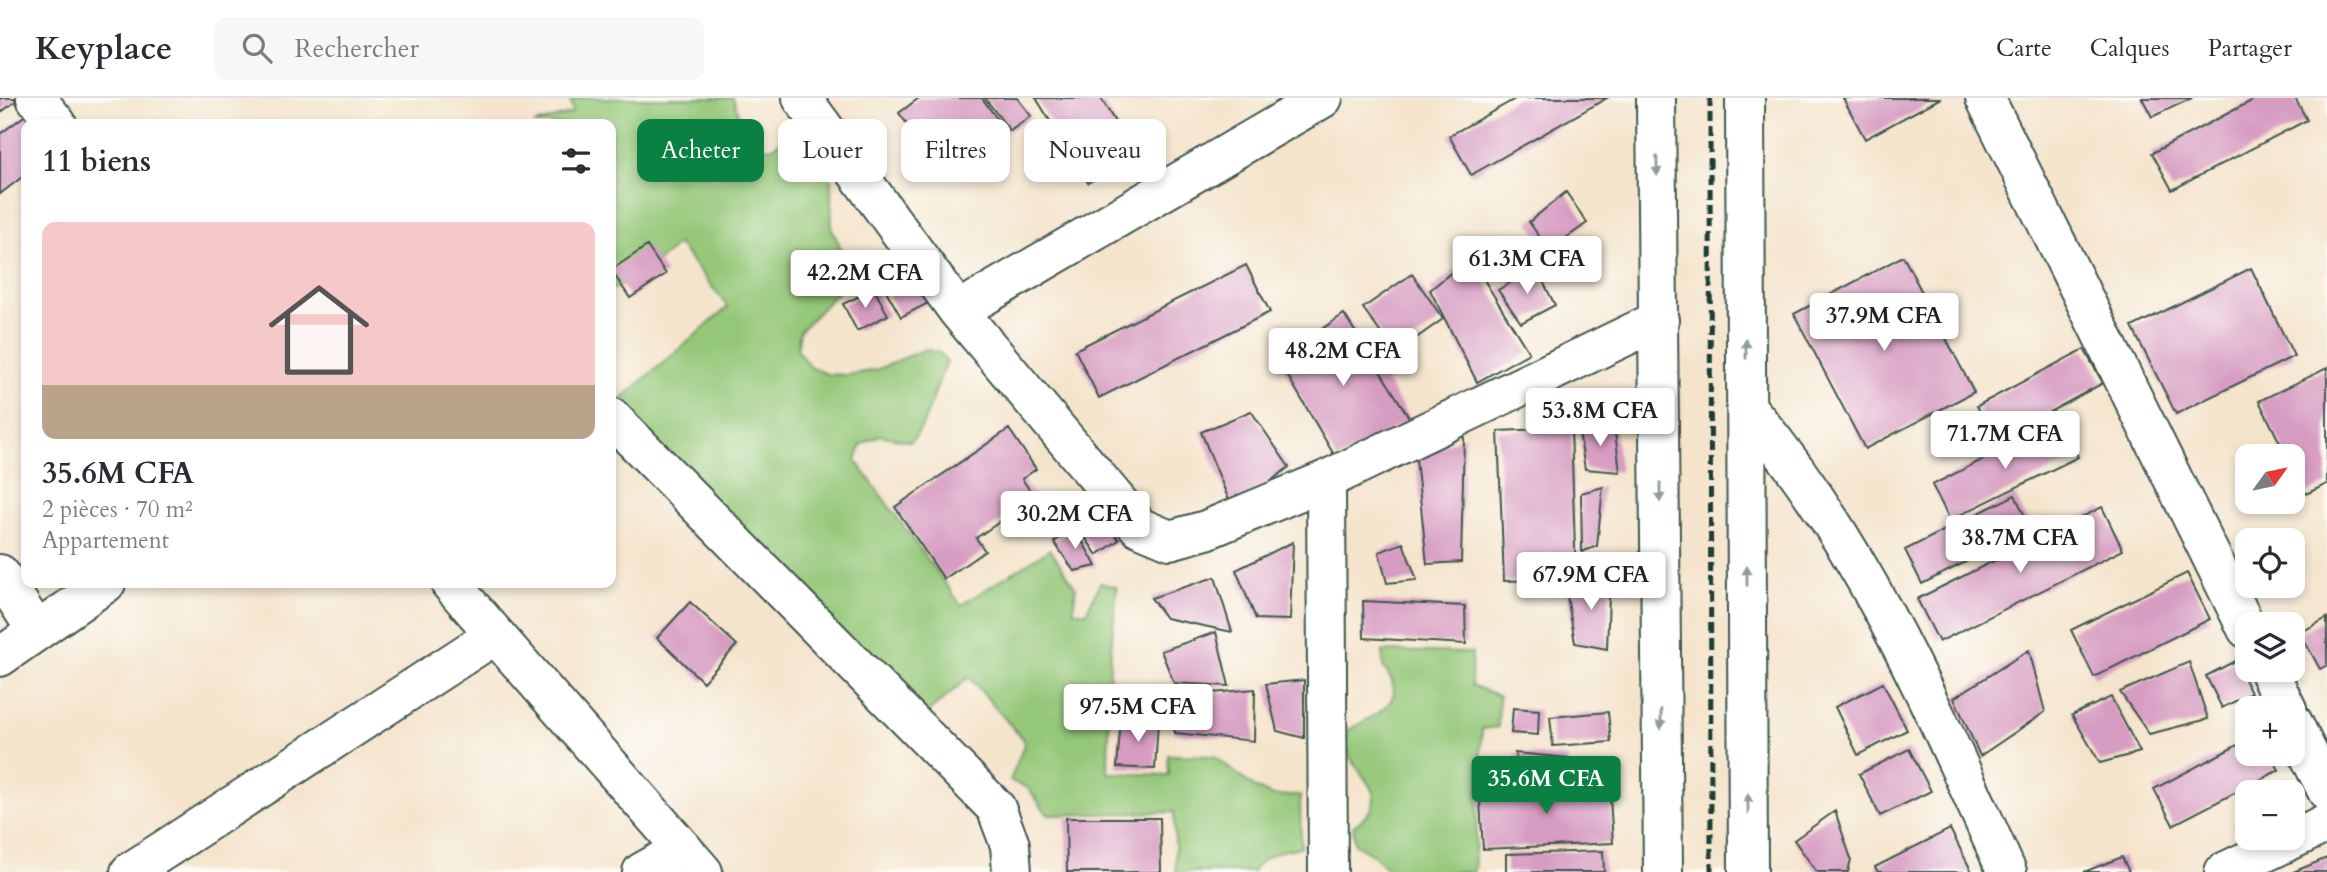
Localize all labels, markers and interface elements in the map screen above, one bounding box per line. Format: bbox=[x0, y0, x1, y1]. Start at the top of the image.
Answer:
search box bbox=[214, 17, 704, 80]
text: Keyplace bbox=[35, 26, 172, 71]
icon: search bbox=[238, 29, 276, 67]
text: Rechercher bbox=[294, 31, 419, 66]
text: Carte bbox=[1996, 32, 2052, 65]
text: Calques bbox=[2090, 32, 2170, 65]
text: Partager bbox=[2208, 32, 2292, 65]
chip: Acheter bbox=[637, 119, 764, 182]
chip: Louer bbox=[778, 119, 887, 182]
chip: Filtres bbox=[901, 119, 1010, 182]
chip: Nouveau bbox=[1024, 119, 1166, 182]
text: 11 biens bbox=[42, 141, 151, 182]
icon: filters bbox=[557, 142, 595, 180]
one-way arrow bbox=[1651, 155, 1663, 177]
pin: 61.3M CFA bbox=[1447, 236, 1607, 296]
text: 61.3M CFA bbox=[1469, 243, 1585, 274]
pin: 42.2M CFA bbox=[785, 250, 945, 310]
text: 42.2M CFA bbox=[807, 257, 923, 288]
icon: home bbox=[256, 267, 382, 393]
pin: 37.9M CFA bbox=[1804, 294, 1964, 353]
text: 37.9M CFA bbox=[1826, 300, 1942, 331]
pin: 48.2M CFA bbox=[1263, 328, 1423, 388]
text: 48.2M CFA bbox=[1285, 335, 1401, 366]
one-way arrow bbox=[1740, 338, 1752, 360]
pin: 53.8M CFA bbox=[1520, 388, 1680, 448]
text: 53.8M CFA bbox=[1542, 395, 1658, 426]
pin: 71.7M CFA bbox=[1925, 412, 2085, 471]
text: 71.7M CFA bbox=[1947, 418, 2063, 449]
north arrow bbox=[2235, 444, 2305, 514]
map controls bbox=[2235, 444, 2305, 850]
text: 35.6M CFA bbox=[42, 453, 194, 494]
one-way arrow bbox=[1654, 481, 1666, 503]
pin: 30.2M CFA bbox=[995, 491, 1155, 551]
text: 2 pièces · 70 m² bbox=[42, 494, 193, 525]
text: 30.2M CFA bbox=[1017, 498, 1133, 529]
pin: 38.7M CFA bbox=[1940, 516, 2100, 575]
text: 38.7M CFA bbox=[1962, 522, 2078, 553]
text: Appartement bbox=[42, 525, 169, 556]
button: locate bbox=[2235, 528, 2305, 598]
pin: 67.9M CFA bbox=[1511, 552, 1671, 612]
text: 67.9M CFA bbox=[1533, 559, 1649, 590]
one-way arrow bbox=[1741, 565, 1753, 587]
button: layers bbox=[2235, 612, 2305, 682]
pin: 97.5M CFA bbox=[1058, 684, 1218, 744]
text: 97.5M CFA bbox=[1080, 691, 1196, 722]
button: + bbox=[2235, 696, 2305, 766]
one-way arrow bbox=[1656, 708, 1667, 730]
pin: 35.6M CFA bbox=[1466, 756, 1626, 816]
text: 35.6M CFA bbox=[1488, 763, 1604, 794]
button: − bbox=[2235, 780, 2305, 850]
one-way arrow bbox=[1742, 793, 1754, 815]

